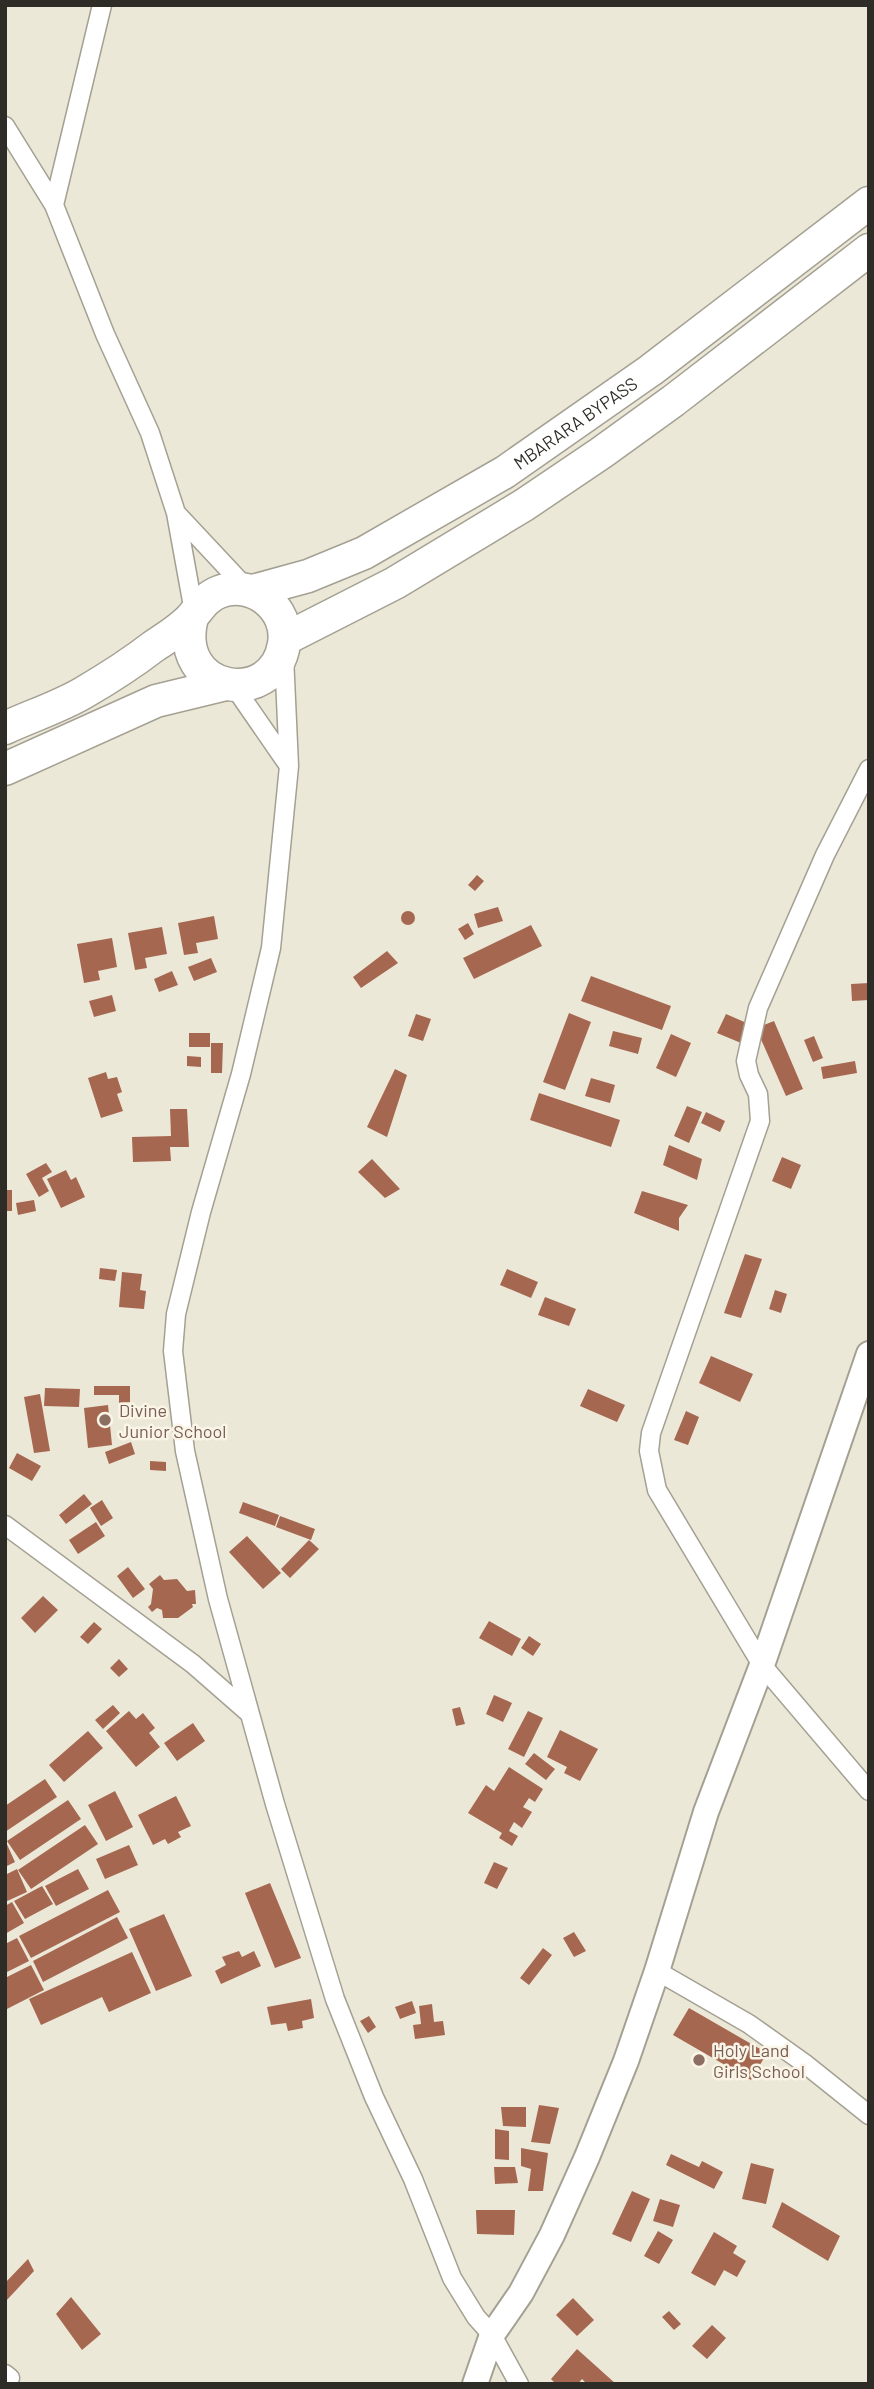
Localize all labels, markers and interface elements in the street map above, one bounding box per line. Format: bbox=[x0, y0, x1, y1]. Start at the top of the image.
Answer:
street label: MBARARA BYPASS bbox=[509, 372, 642, 474]
place label: Divine Junior School bbox=[119, 1399, 227, 1442]
marker: Divine Junior School bbox=[97, 1412, 113, 1428]
place label: Holy Land Girls School bbox=[713, 2039, 805, 2082]
marker: Holy Land Girls School bbox=[691, 2052, 707, 2068]

